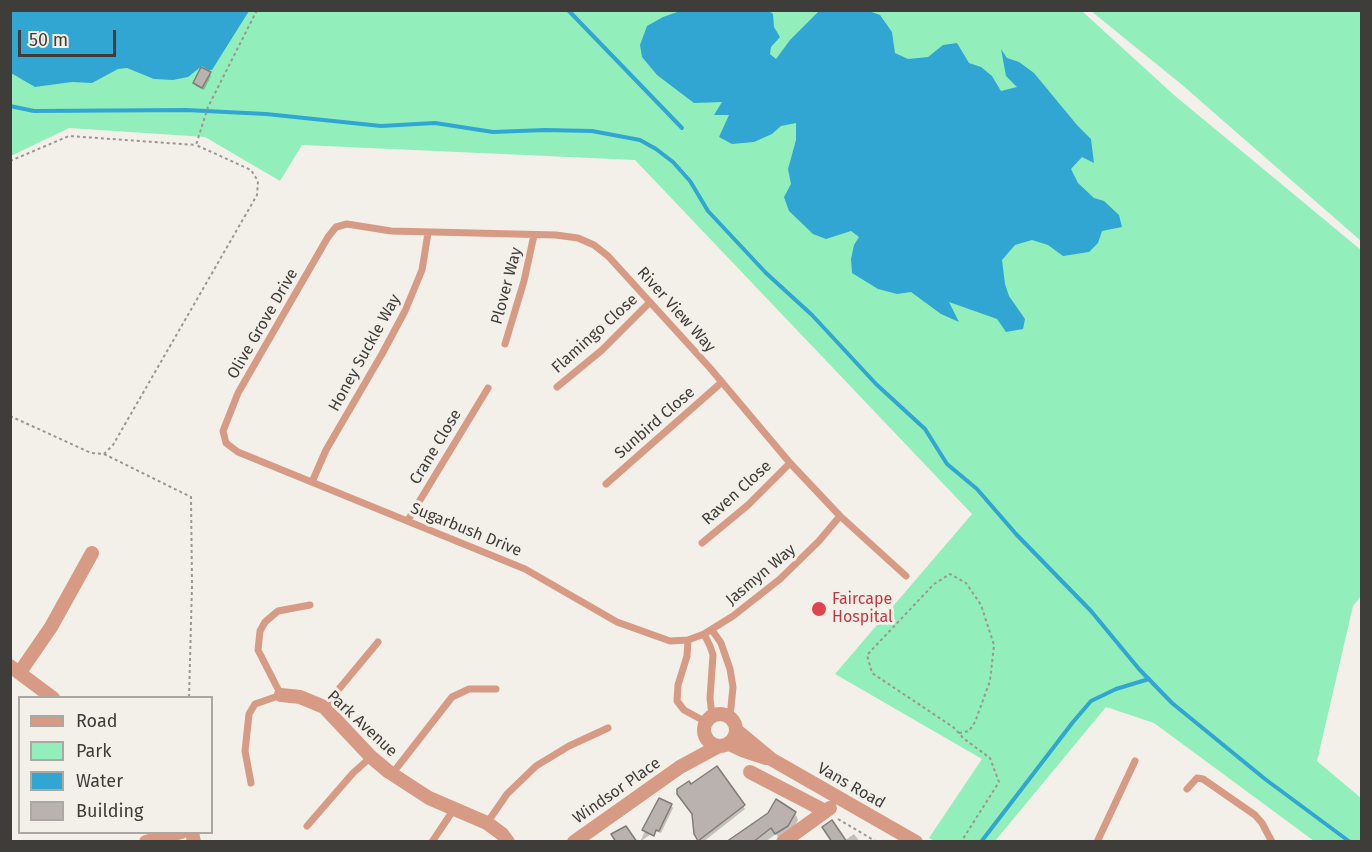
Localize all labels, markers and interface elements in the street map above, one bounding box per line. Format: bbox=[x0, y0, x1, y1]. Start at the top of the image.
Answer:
scale bar bbox=[21, 18, 118, 56]
text: 50 m bbox=[29, 29, 68, 51]
street label: Plover Way bbox=[487, 245, 527, 327]
street label: River View Way bbox=[633, 263, 719, 357]
street label: Olive Grove Drive bbox=[224, 265, 302, 383]
street label: Flamingo Close bbox=[548, 290, 642, 378]
street label: Honey Suckle Way bbox=[325, 291, 405, 415]
street label: Sunbird Close bbox=[611, 383, 699, 463]
street label: Crane Close bbox=[406, 406, 466, 488]
street label: Raven Close bbox=[698, 457, 776, 529]
street label: Sugarbush Drive bbox=[408, 499, 524, 561]
street label: Jasmyn Way bbox=[722, 540, 800, 610]
place label: Faircape Hospital bbox=[832, 590, 893, 628]
marker: Faircape Hospital bbox=[810, 600, 828, 618]
street label: Park Avenue bbox=[323, 687, 401, 761]
legend bbox=[18, 696, 213, 834]
text: Road bbox=[76, 710, 118, 732]
text: Park bbox=[76, 740, 111, 762]
street label: Windsor Place bbox=[570, 754, 664, 828]
street label: Vans Road bbox=[814, 759, 888, 813]
text: Water bbox=[76, 770, 123, 792]
text: Building bbox=[76, 800, 143, 822]

